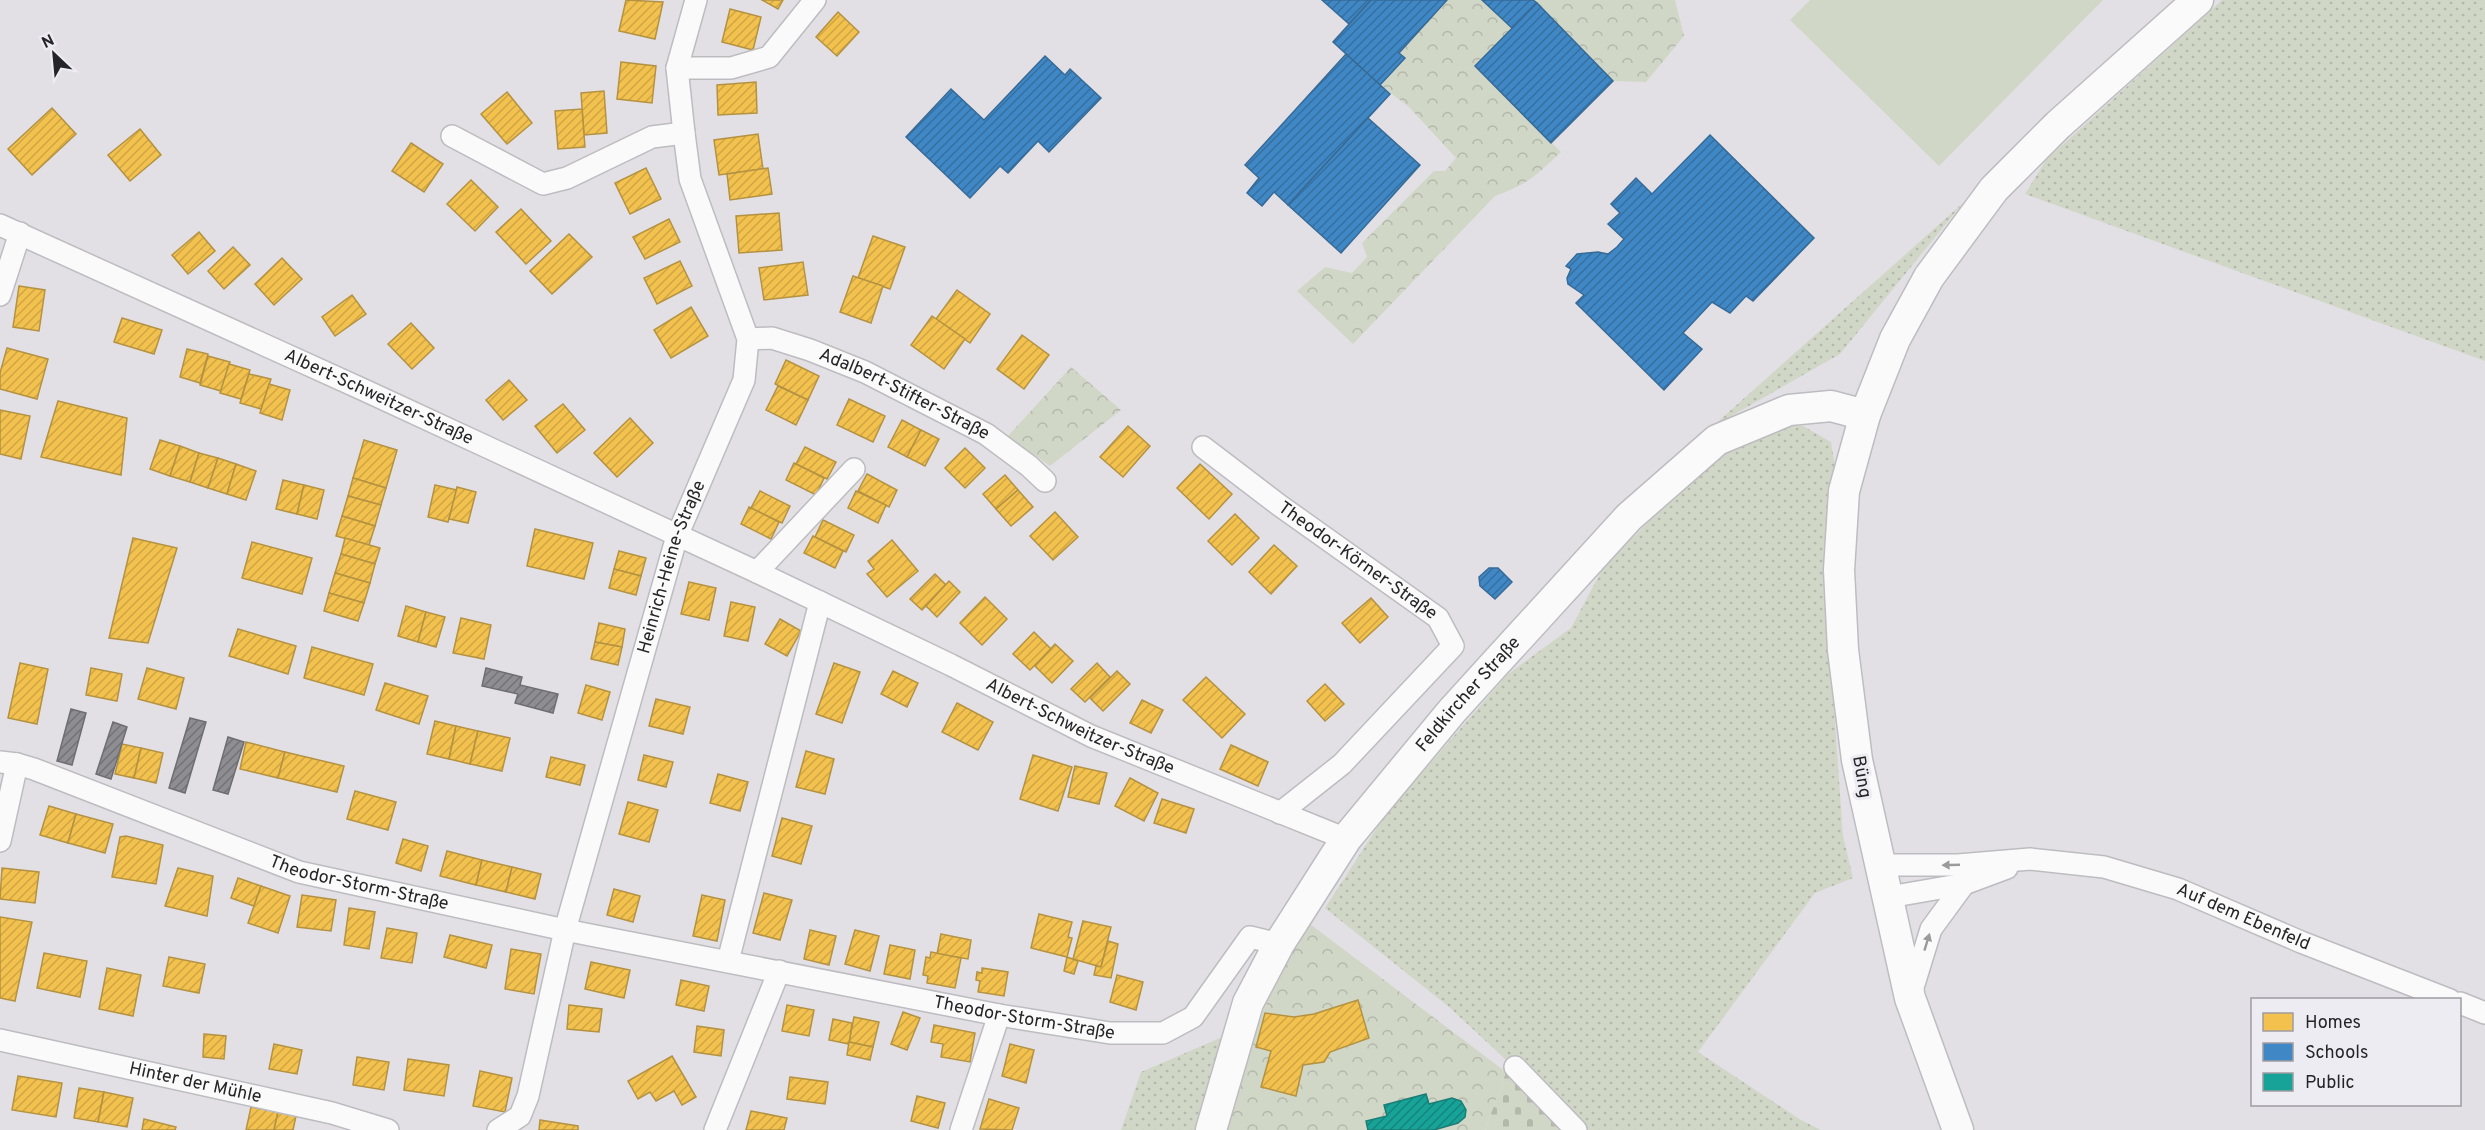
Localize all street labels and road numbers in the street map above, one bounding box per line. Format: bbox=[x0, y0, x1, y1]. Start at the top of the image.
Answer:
street label: Adalbert-Stifter-Straße bbox=[815, 343, 994, 445]
street label: Albert-Schweitzer-Straße bbox=[281, 344, 477, 450]
street label: Heinrich-Heine-Straße bbox=[633, 477, 711, 657]
street label: Theodor-Körner-Straße bbox=[1274, 496, 1442, 625]
street label: Feldkircher Straße bbox=[1411, 632, 1526, 757]
street label: Albert-Schweitzer-Straße bbox=[982, 673, 1178, 780]
street label: Büng bbox=[1846, 754, 1876, 800]
street label: Theodor-Storm-Straße bbox=[266, 850, 451, 916]
street label: Auf dem Ebenfeld bbox=[2173, 878, 2313, 956]
street label: Theodor-Storm-Straße bbox=[932, 991, 1117, 1045]
street label: Hinter der Mühle bbox=[127, 1057, 264, 1109]

